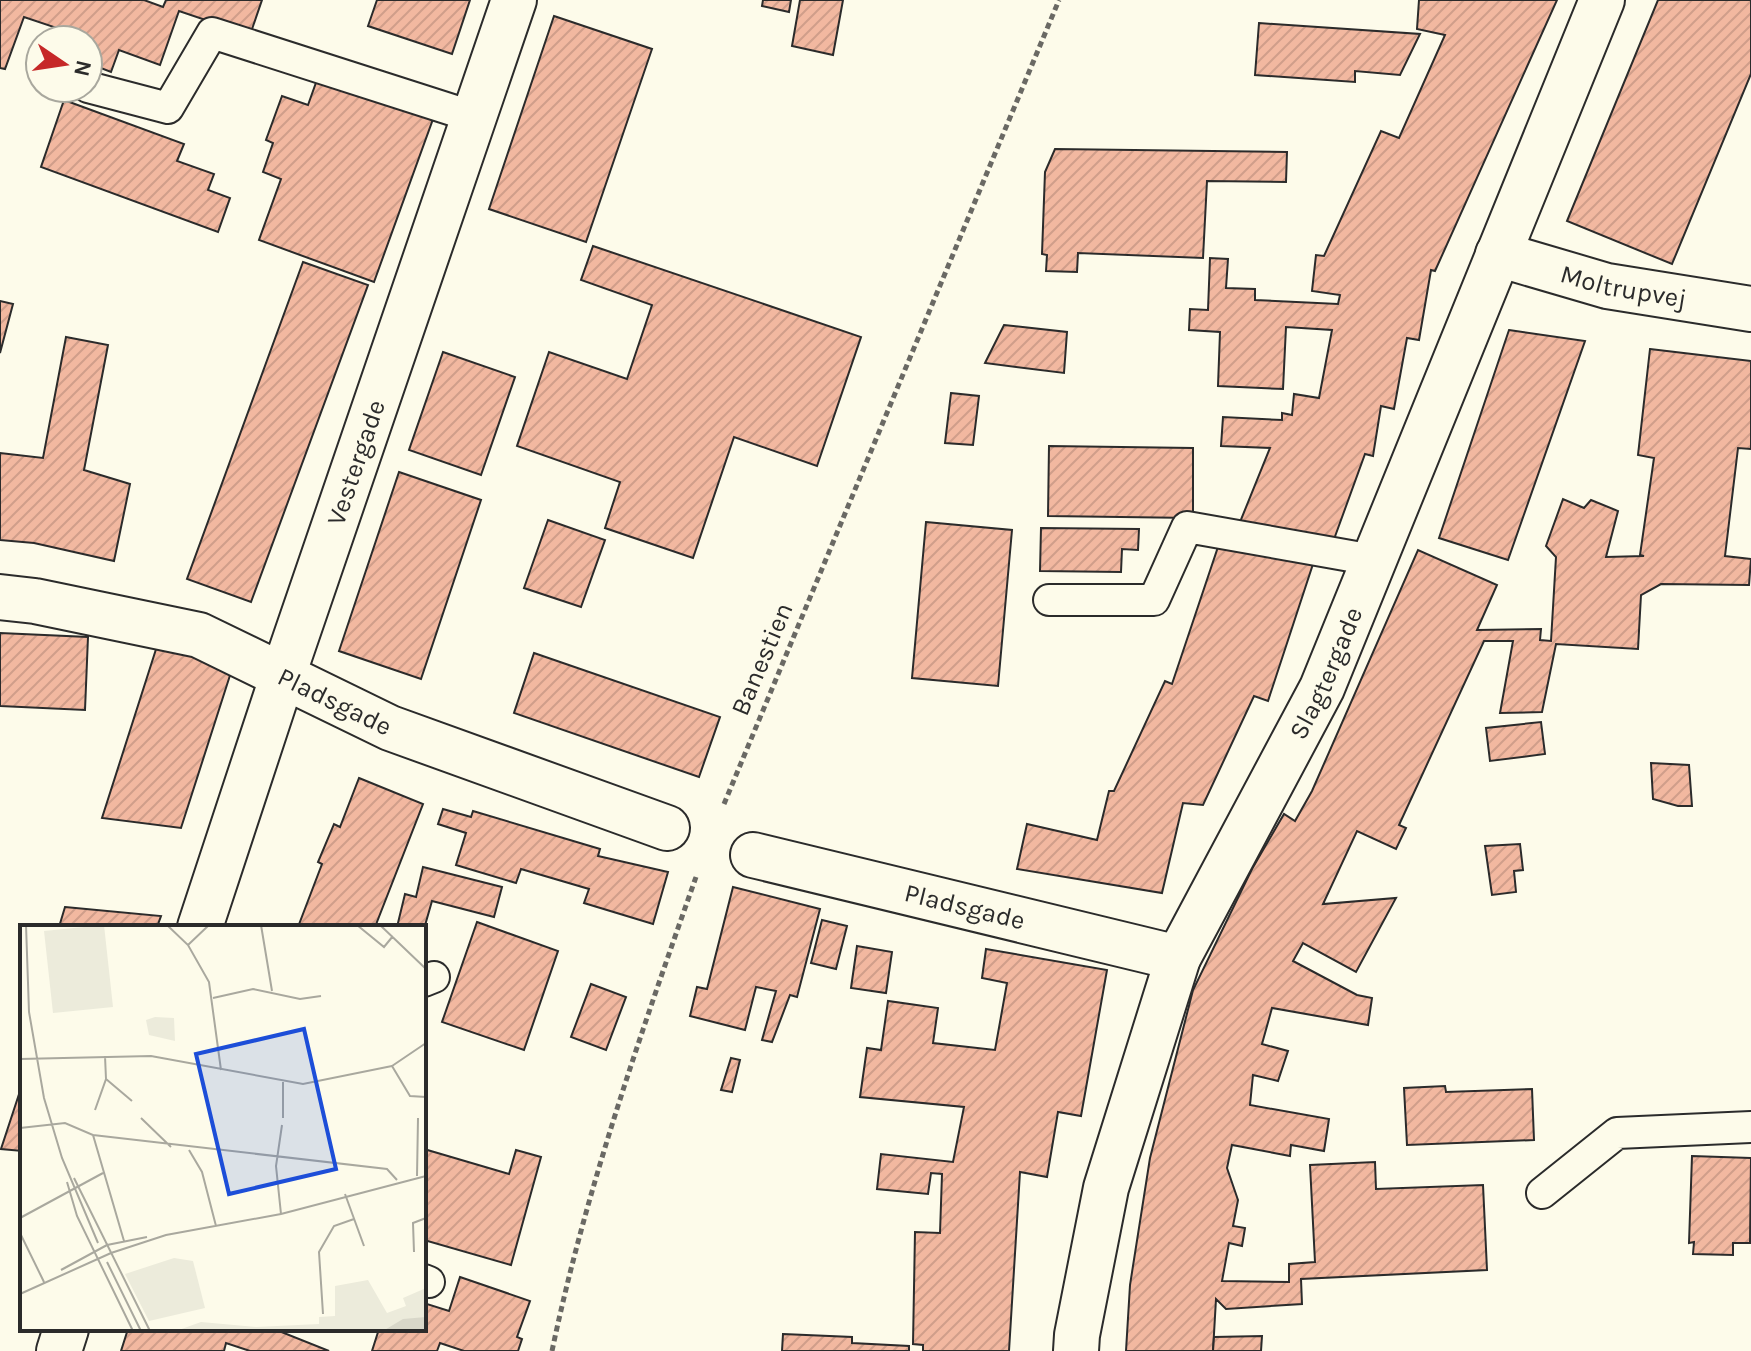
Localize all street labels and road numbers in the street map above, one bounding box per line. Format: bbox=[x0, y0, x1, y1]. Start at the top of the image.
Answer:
street label: Moltrupvej bbox=[1557, 258, 1689, 314]
street label: Vestergade bbox=[320, 396, 392, 529]
street label: Banestien bbox=[724, 598, 800, 720]
street label: Slagtergade bbox=[1282, 602, 1369, 745]
street label: Pladsgade bbox=[273, 660, 397, 742]
street label: Pladsgade bbox=[902, 877, 1028, 936]

